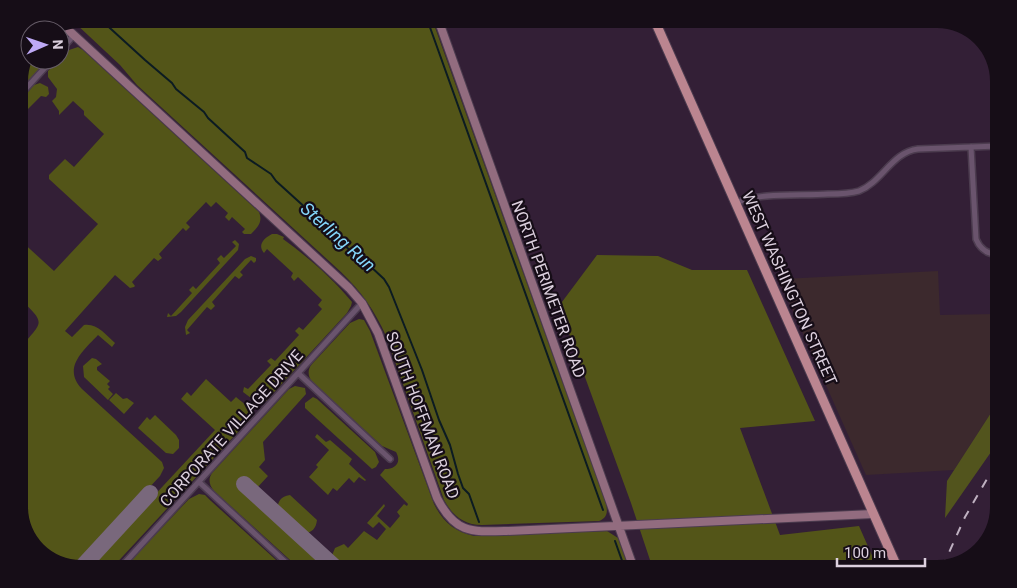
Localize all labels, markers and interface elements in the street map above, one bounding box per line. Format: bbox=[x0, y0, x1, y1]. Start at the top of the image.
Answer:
north arrow bbox=[20, 20, 70, 70]
text: N bbox=[50, 39, 66, 50]
street label: WEST WASHINGTON STREET bbox=[738, 188, 841, 389]
water label: Sterling Run bbox=[297, 197, 380, 276]
street label: NORTH PERIMETER ROAD bbox=[508, 198, 589, 380]
street label: SOUTH HOFFMAN ROAD bbox=[382, 329, 463, 501]
street label: CORPORATE VILLAGE DRIVE bbox=[156, 346, 307, 511]
scale bar bbox=[837, 536, 924, 568]
text: 100 m bbox=[844, 544, 886, 562]

